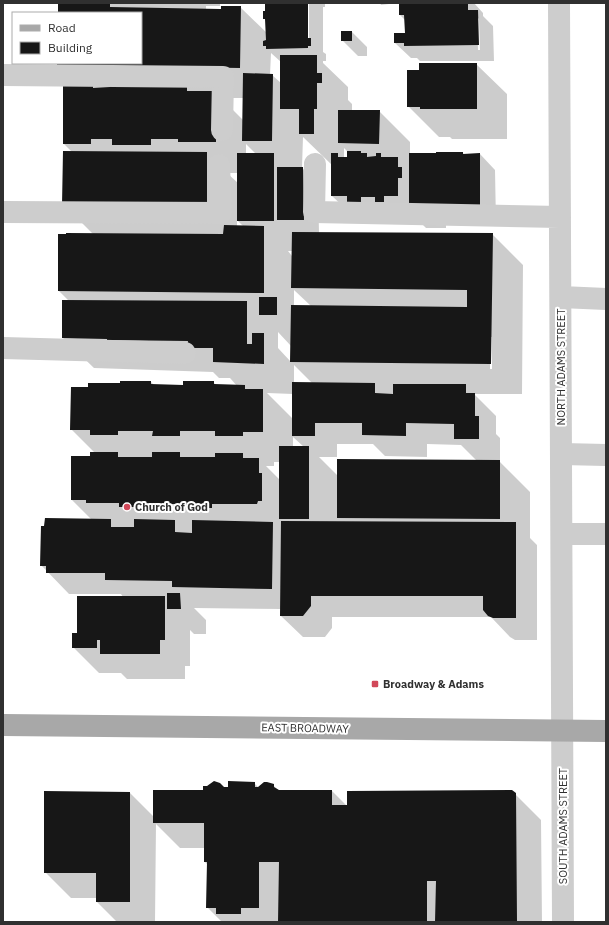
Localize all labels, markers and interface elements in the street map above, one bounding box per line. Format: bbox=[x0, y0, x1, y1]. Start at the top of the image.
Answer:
legend bbox=[12, 12, 142, 64]
text: Road bbox=[48, 20, 76, 35]
text: Building bbox=[48, 40, 93, 55]
street label: NORTH ADAMS STREET bbox=[554, 308, 568, 425]
place label: Church of God bbox=[135, 500, 208, 514]
marker: Church of God bbox=[122, 502, 132, 512]
place label: Broadway & Adams bbox=[383, 677, 484, 691]
marker: Broadway & Adams bbox=[370, 679, 380, 689]
street label: EAST BROADWAY bbox=[261, 720, 349, 736]
street label: SOUTH ADAMS STREET bbox=[556, 767, 570, 884]

